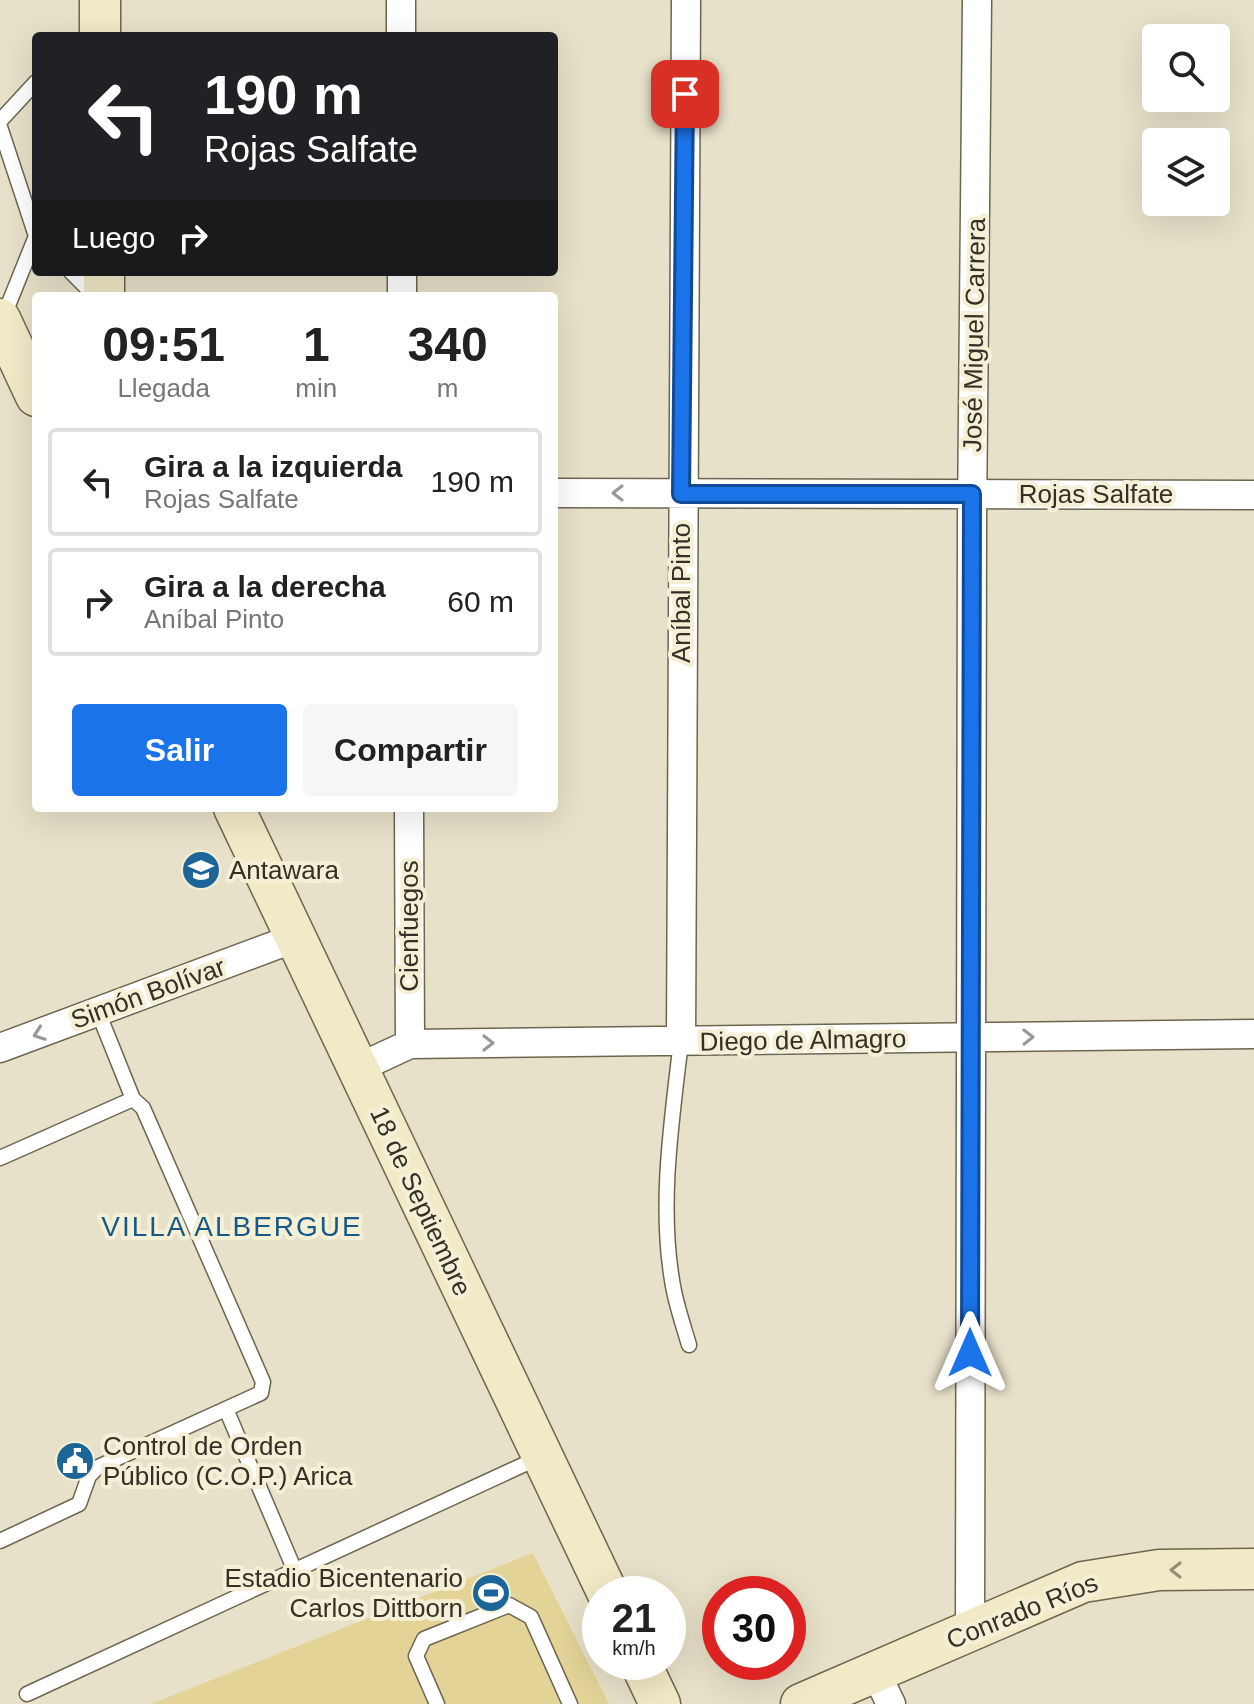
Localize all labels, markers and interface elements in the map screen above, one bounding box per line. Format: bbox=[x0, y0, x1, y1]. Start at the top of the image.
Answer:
map controls bbox=[1142, 24, 1230, 216]
button: search bbox=[1142, 24, 1230, 112]
pin bbox=[651, 60, 719, 128]
text: 190 m bbox=[204, 63, 363, 126]
icon: left bbox=[72, 64, 176, 168]
icon: arrive bbox=[663, 72, 707, 116]
button: layers bbox=[1142, 128, 1230, 216]
text: Rojas Salfate bbox=[204, 129, 418, 170]
icon: right bbox=[171, 216, 215, 260]
street label: José Miguel Carrera bbox=[957, 217, 991, 452]
text: Luego bbox=[72, 221, 155, 254]
text: 09:51 bbox=[102, 318, 225, 371]
text: 1 bbox=[303, 318, 330, 371]
text: 340 bbox=[408, 318, 488, 371]
text: Llegada bbox=[117, 373, 210, 403]
text: min bbox=[295, 373, 337, 403]
text: m bbox=[437, 373, 458, 403]
text: Gira a la izquierda bbox=[144, 450, 402, 483]
icon: left bbox=[76, 460, 120, 504]
text: 190 m bbox=[431, 465, 514, 498]
street label: Rojas Salfate bbox=[1019, 479, 1173, 509]
text: Rojas Salfate bbox=[144, 484, 299, 514]
one-way arrow bbox=[611, 484, 624, 502]
street label: Aníbal Pinto bbox=[666, 523, 696, 663]
text: Gira a la derecha bbox=[144, 570, 386, 603]
icon: right bbox=[76, 580, 120, 624]
text: 60 m bbox=[447, 585, 514, 618]
text: Aníbal Pinto bbox=[144, 604, 284, 634]
button: Salir bbox=[72, 704, 287, 796]
button: Compartir bbox=[303, 704, 518, 796]
school or university icon: Antawara bbox=[180, 849, 222, 891]
place label: Antawara bbox=[229, 855, 339, 885]
street label: Cienfuegos bbox=[394, 860, 424, 992]
street label: Simón Bolívar bbox=[67, 951, 229, 1035]
street label: Diego de Almagro bbox=[699, 1023, 907, 1057]
one-way arrow bbox=[32, 1024, 46, 1041]
one-way arrow bbox=[1022, 1029, 1035, 1046]
one-way arrow bbox=[482, 1034, 495, 1052]
street label: 18 de Septiembre bbox=[364, 1102, 478, 1300]
district label: VILLA ALBERGUE bbox=[101, 1211, 363, 1242]
position arrow bbox=[928, 1311, 1012, 1395]
place label: Control de Orden Público (C.O.P.) Arica bbox=[103, 1431, 353, 1491]
public building icon: Control de Orden Público (C.O.P.) Arica bbox=[54, 1440, 96, 1482]
one-way arrow bbox=[1169, 1561, 1182, 1579]
place label: Estadio Bicentenario Carlos Dittborn bbox=[225, 1563, 463, 1623]
street label: Conrado Ríos bbox=[942, 1567, 1102, 1655]
sports icon: Estadio Bicentenario Carlos Dittborn bbox=[470, 1572, 512, 1614]
speed limit sign: 30 bbox=[702, 1576, 806, 1680]
text: 21 bbox=[612, 1596, 656, 1640]
text: km/h bbox=[612, 1637, 656, 1659]

